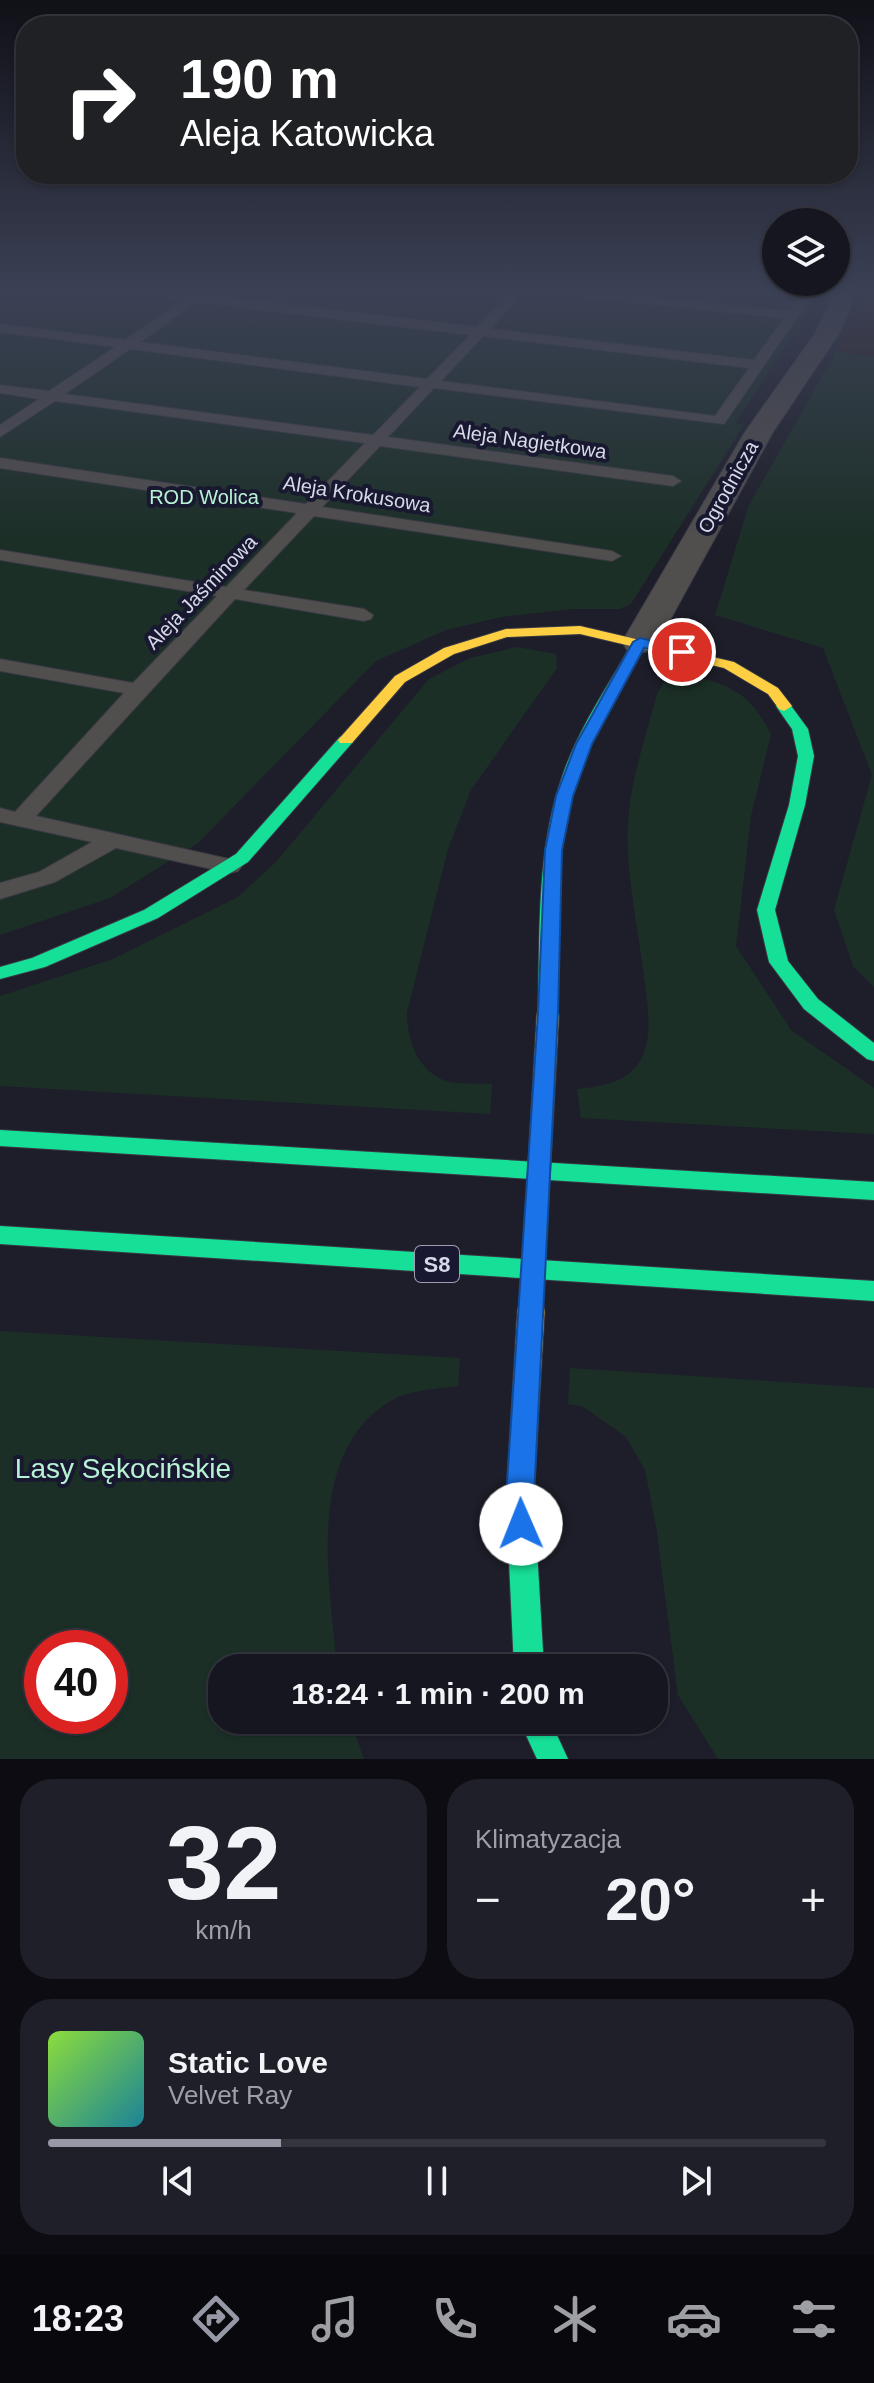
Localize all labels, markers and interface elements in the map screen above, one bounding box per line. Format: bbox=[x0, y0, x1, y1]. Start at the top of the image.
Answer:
text: 190 m bbox=[180, 47, 339, 110]
icon: right bbox=[48, 48, 152, 152]
text: Aleja Katowicka bbox=[180, 113, 434, 154]
map controls bbox=[762, 208, 850, 296]
button: layers bbox=[762, 208, 850, 296]
street label: Aleja Nagietkowa bbox=[452, 419, 609, 463]
street label: Ogrodnicza bbox=[694, 436, 763, 537]
street label: Aleja Krokusowa bbox=[282, 471, 433, 517]
park label: ROD Wolica bbox=[149, 486, 260, 508]
street label: Aleja Jaśminowa bbox=[141, 530, 262, 654]
pin bbox=[648, 618, 716, 686]
icon: arrive bbox=[660, 630, 704, 674]
road number: S8 bbox=[415, 1246, 459, 1282]
park label: Lasy Sękocińskie bbox=[15, 1453, 231, 1484]
position arrow bbox=[479, 1482, 563, 1566]
speed limit sign: 40 bbox=[24, 1630, 128, 1734]
text: 18:24 · 1 min · 200 m bbox=[291, 1677, 585, 1710]
text: 32 bbox=[166, 1805, 281, 1921]
text: Klimatyzacja bbox=[475, 1824, 621, 1854]
text: 20° bbox=[605, 1866, 696, 1933]
text: − bbox=[475, 1875, 501, 1924]
text: + bbox=[800, 1875, 826, 1924]
text: km/h bbox=[195, 1915, 252, 1945]
text: Static Love bbox=[168, 2046, 328, 2079]
text: Velvet Ray bbox=[168, 2080, 292, 2110]
icon: previous bbox=[156, 2159, 200, 2203]
icon: pause bbox=[415, 2159, 459, 2203]
icon: next bbox=[674, 2159, 718, 2203]
icon: directions bbox=[188, 2291, 244, 2347]
icon: music bbox=[307, 2291, 363, 2347]
icon: phone bbox=[427, 2291, 483, 2347]
icon: climate bbox=[547, 2291, 603, 2347]
icon: car bbox=[666, 2291, 722, 2347]
icon: filters bbox=[786, 2291, 842, 2347]
text: 18:23 bbox=[32, 2298, 124, 2339]

